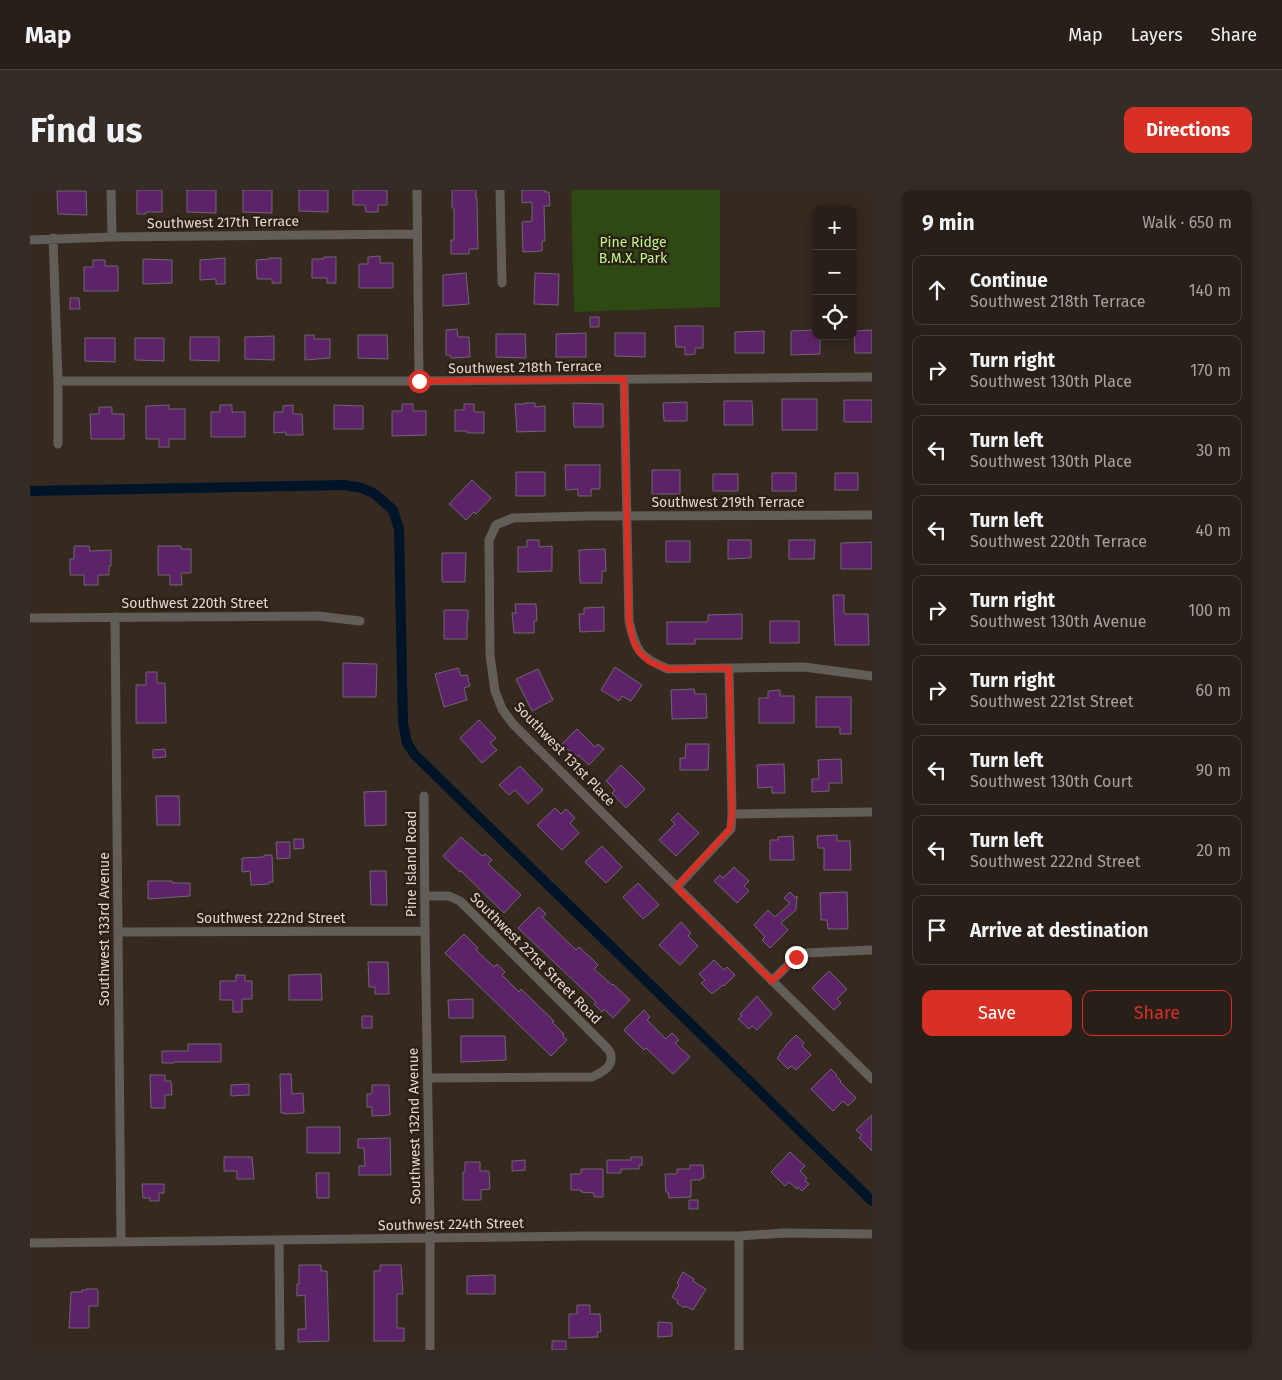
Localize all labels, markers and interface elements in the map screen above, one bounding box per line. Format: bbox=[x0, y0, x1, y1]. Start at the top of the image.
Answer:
text: Map bbox=[25, 21, 71, 49]
text: Map bbox=[1068, 24, 1103, 46]
text: Layers bbox=[1131, 24, 1183, 46]
text: Share bbox=[1211, 24, 1257, 46]
button: Directions bbox=[1124, 107, 1252, 153]
text: Find us bbox=[30, 109, 142, 151]
map controls bbox=[812, 205, 857, 340]
button: + bbox=[812, 205, 857, 250]
text: 9 min bbox=[922, 210, 975, 236]
street label: Southwest 217th Terrace bbox=[147, 213, 299, 232]
text: Walk · 650 m bbox=[1142, 213, 1232, 232]
park label: Pine Ridge B.M.X. Park bbox=[599, 234, 668, 267]
button: − bbox=[812, 250, 857, 295]
text: Continue bbox=[970, 269, 1048, 292]
icon: ahead bbox=[923, 276, 951, 304]
text: 140 m bbox=[1189, 281, 1231, 300]
text: Southwest 218th Terrace bbox=[970, 292, 1146, 311]
button: locate bbox=[812, 295, 857, 340]
text: Turn right bbox=[970, 349, 1055, 372]
icon: right bbox=[923, 356, 951, 384]
street label: Southwest 218th Terrace bbox=[448, 358, 602, 377]
text: 170 m bbox=[1190, 361, 1231, 380]
route start bbox=[408, 370, 431, 393]
text: Southwest 130th Place bbox=[970, 372, 1132, 391]
text: Turn left bbox=[970, 429, 1044, 452]
icon: left bbox=[923, 436, 951, 464]
text: 30 m bbox=[1196, 441, 1231, 460]
text: Southwest 130th Place bbox=[970, 452, 1132, 471]
street label: Southwest 219th Terrace bbox=[651, 494, 805, 511]
text: Turn left bbox=[970, 509, 1044, 532]
icon: left bbox=[923, 516, 951, 544]
text: 40 m bbox=[1196, 521, 1231, 540]
text: Southwest 220th Terrace bbox=[970, 532, 1147, 551]
text: Turn right bbox=[970, 589, 1055, 612]
street label: Southwest 220th Street bbox=[122, 595, 269, 612]
icon: right bbox=[923, 596, 951, 624]
text: 100 m bbox=[1188, 601, 1231, 620]
text: Southwest 130th Avenue bbox=[970, 612, 1147, 631]
text: Turn right bbox=[970, 669, 1055, 692]
icon: right bbox=[923, 676, 951, 704]
text: 60 m bbox=[1196, 681, 1231, 700]
text: Southwest 221st Street bbox=[970, 692, 1133, 711]
street label: Southwest 131st Place bbox=[511, 699, 619, 810]
text: Turn left bbox=[970, 749, 1044, 772]
icon: left bbox=[923, 756, 951, 784]
text: 90 m bbox=[1196, 761, 1231, 780]
text: Southwest 130th Court bbox=[970, 772, 1133, 791]
street label: Pine Island Road bbox=[403, 811, 420, 917]
text: Turn left bbox=[970, 829, 1044, 852]
icon: left bbox=[923, 836, 951, 864]
text: 20 m bbox=[1196, 841, 1231, 860]
street label: Southwest 133rd Avenue bbox=[96, 852, 113, 1006]
text: Southwest 222nd Street bbox=[970, 852, 1141, 871]
street label: Southwest 221st Street Road bbox=[466, 889, 605, 1028]
street label: Southwest 222nd Street bbox=[196, 910, 347, 927]
icon: arrive bbox=[923, 916, 951, 944]
text: Arrive at destination bbox=[970, 919, 1149, 942]
route end bbox=[785, 946, 808, 969]
button: Save bbox=[922, 990, 1072, 1036]
button: Share bbox=[1082, 990, 1232, 1036]
street label: Southwest 132nd Avenue bbox=[405, 1047, 424, 1205]
street label: Southwest 224th Street bbox=[378, 1215, 525, 1234]

